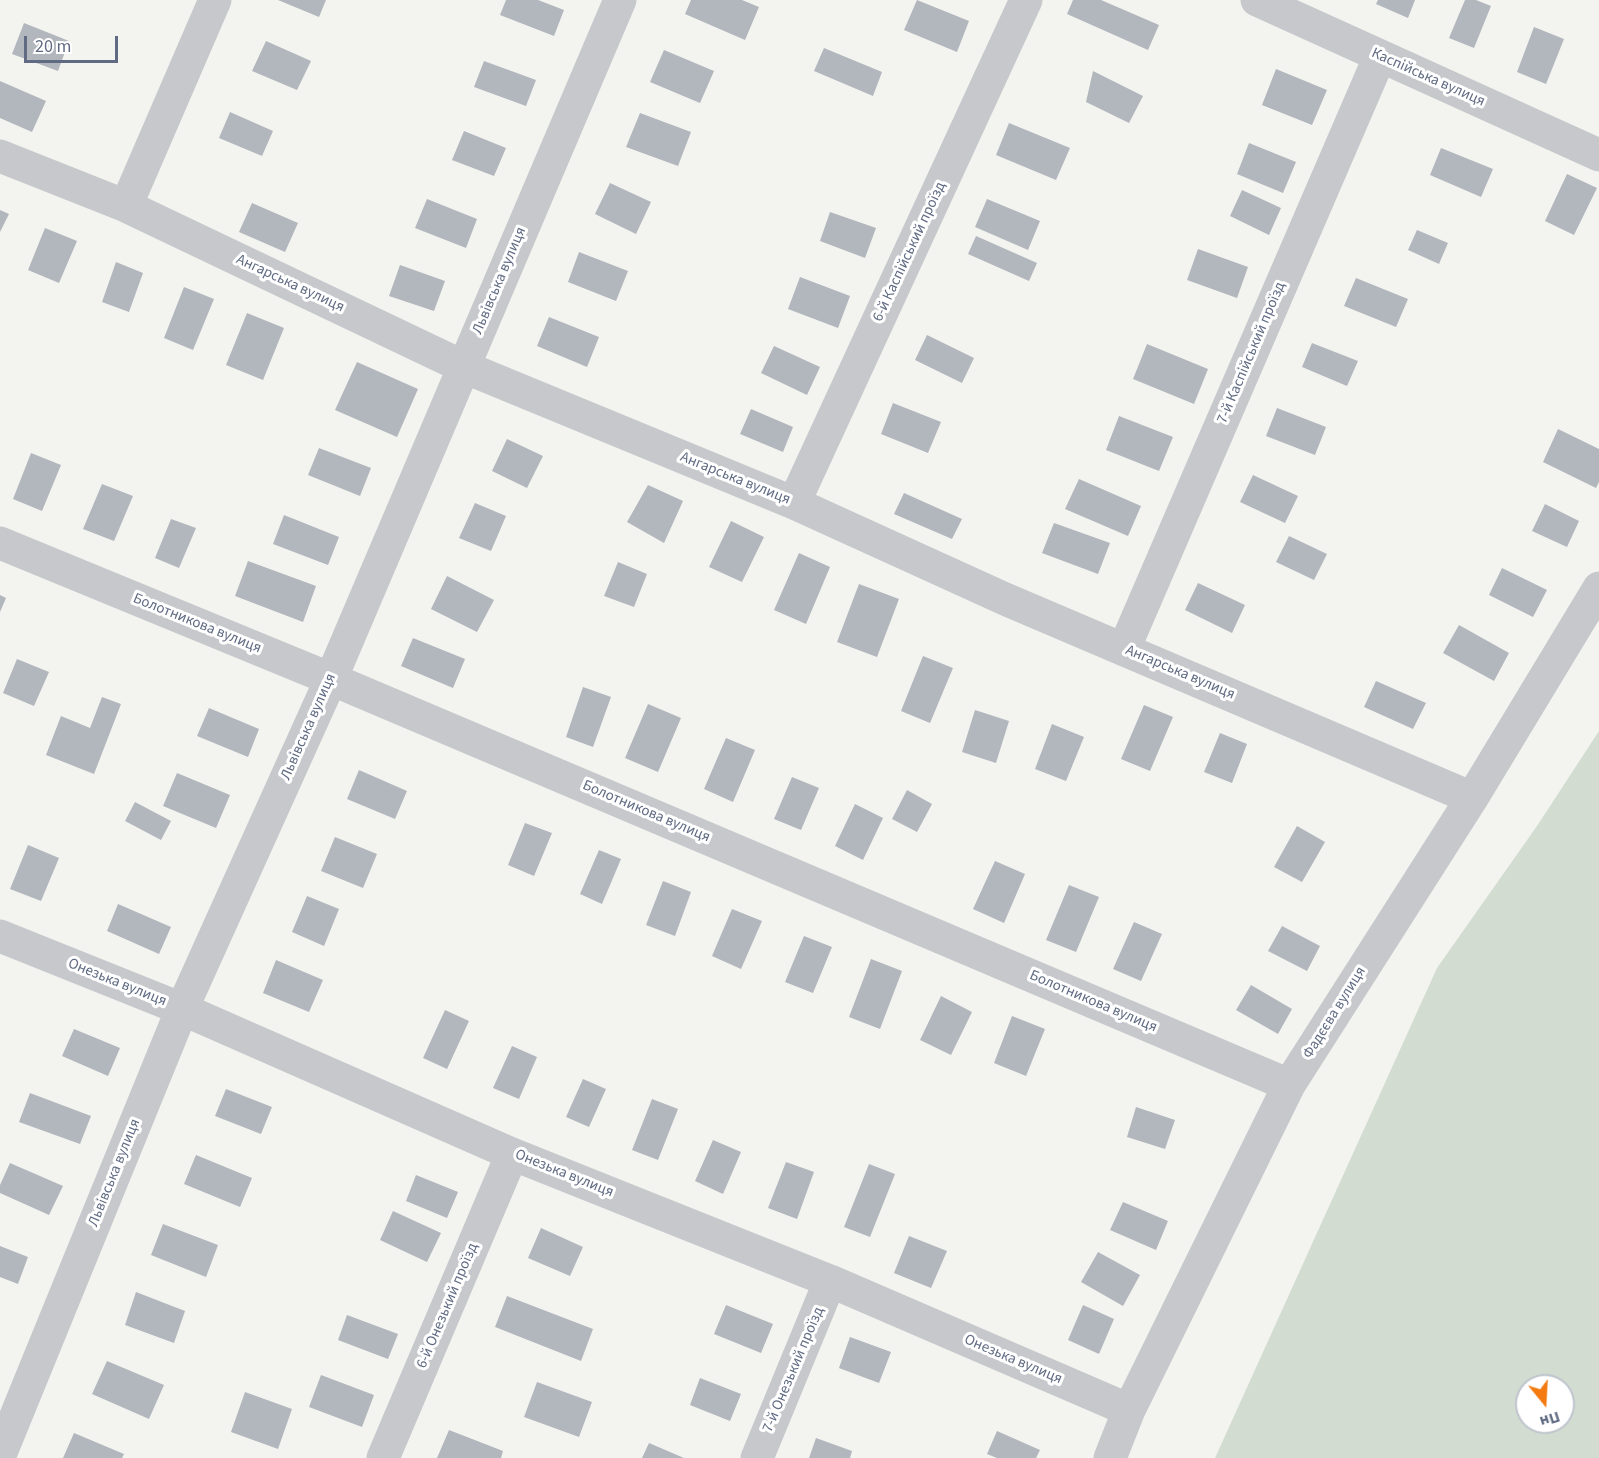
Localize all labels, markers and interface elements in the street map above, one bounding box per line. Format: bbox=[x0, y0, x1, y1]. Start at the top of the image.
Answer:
scale bar bbox=[27, 24, 122, 62]
text: 20 m bbox=[35, 34, 71, 59]
street label: Каспійська вулиця bbox=[1368, 45, 1488, 111]
street label: 6-й Каспійський проїзд bbox=[870, 179, 950, 325]
street label: Львівська вулиця bbox=[469, 225, 531, 337]
street label: Ангарська вулиця bbox=[233, 251, 347, 317]
street label: 7-й Каспійський проїзд bbox=[1214, 280, 1290, 426]
street label: Ангарська вулиця bbox=[677, 449, 793, 509]
street label: Болотникова вулиця bbox=[130, 590, 264, 658]
street label: Ангарська вулиця bbox=[1123, 642, 1237, 704]
street label: Львівська вулиця bbox=[277, 671, 341, 783]
street label: Болотникова вулиця bbox=[579, 777, 713, 847]
street label: Онезька вулиця bbox=[65, 955, 169, 1011]
street label: Фадєєва вулиця bbox=[1300, 964, 1370, 1062]
street label: Болотникова вулиця bbox=[1026, 967, 1160, 1037]
street label: Львівська вулиця bbox=[85, 1116, 145, 1230]
street label: Онезька вулиця bbox=[512, 1146, 616, 1202]
street label: 6-й Онезький проїзд bbox=[413, 1241, 483, 1371]
street label: 7-й Онезький проїзд bbox=[759, 1305, 829, 1435]
street label: Онезька вулиця bbox=[961, 1331, 1065, 1389]
north arrow bbox=[1515, 1374, 1575, 1434]
text: Пн bbox=[1537, 1406, 1563, 1433]

